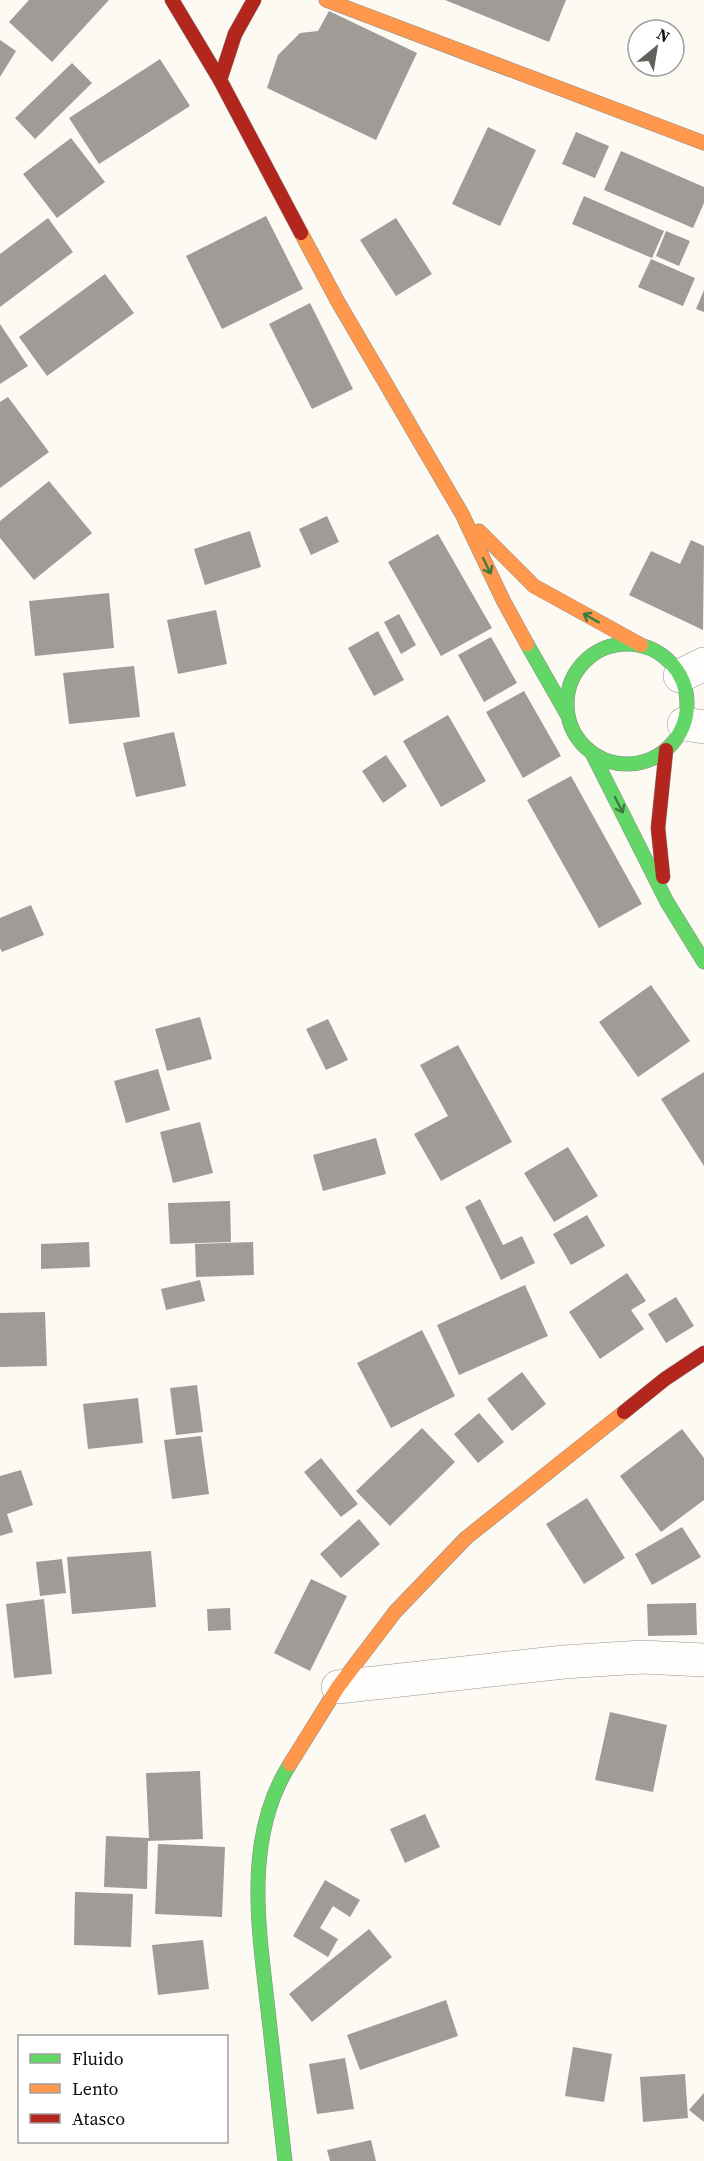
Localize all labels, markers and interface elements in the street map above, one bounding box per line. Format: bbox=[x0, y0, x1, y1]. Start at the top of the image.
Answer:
north arrow bbox=[626, 18, 686, 78]
text: N bbox=[653, 23, 674, 48]
one-way arrow bbox=[481, 557, 493, 575]
one-way arrow bbox=[583, 612, 600, 624]
one-way arrow bbox=[613, 796, 625, 814]
legend bbox=[18, 2035, 228, 2143]
text: Fluido bbox=[72, 2046, 124, 2071]
text: Lento bbox=[72, 2076, 119, 2101]
text: Atasco bbox=[72, 2106, 125, 2131]

